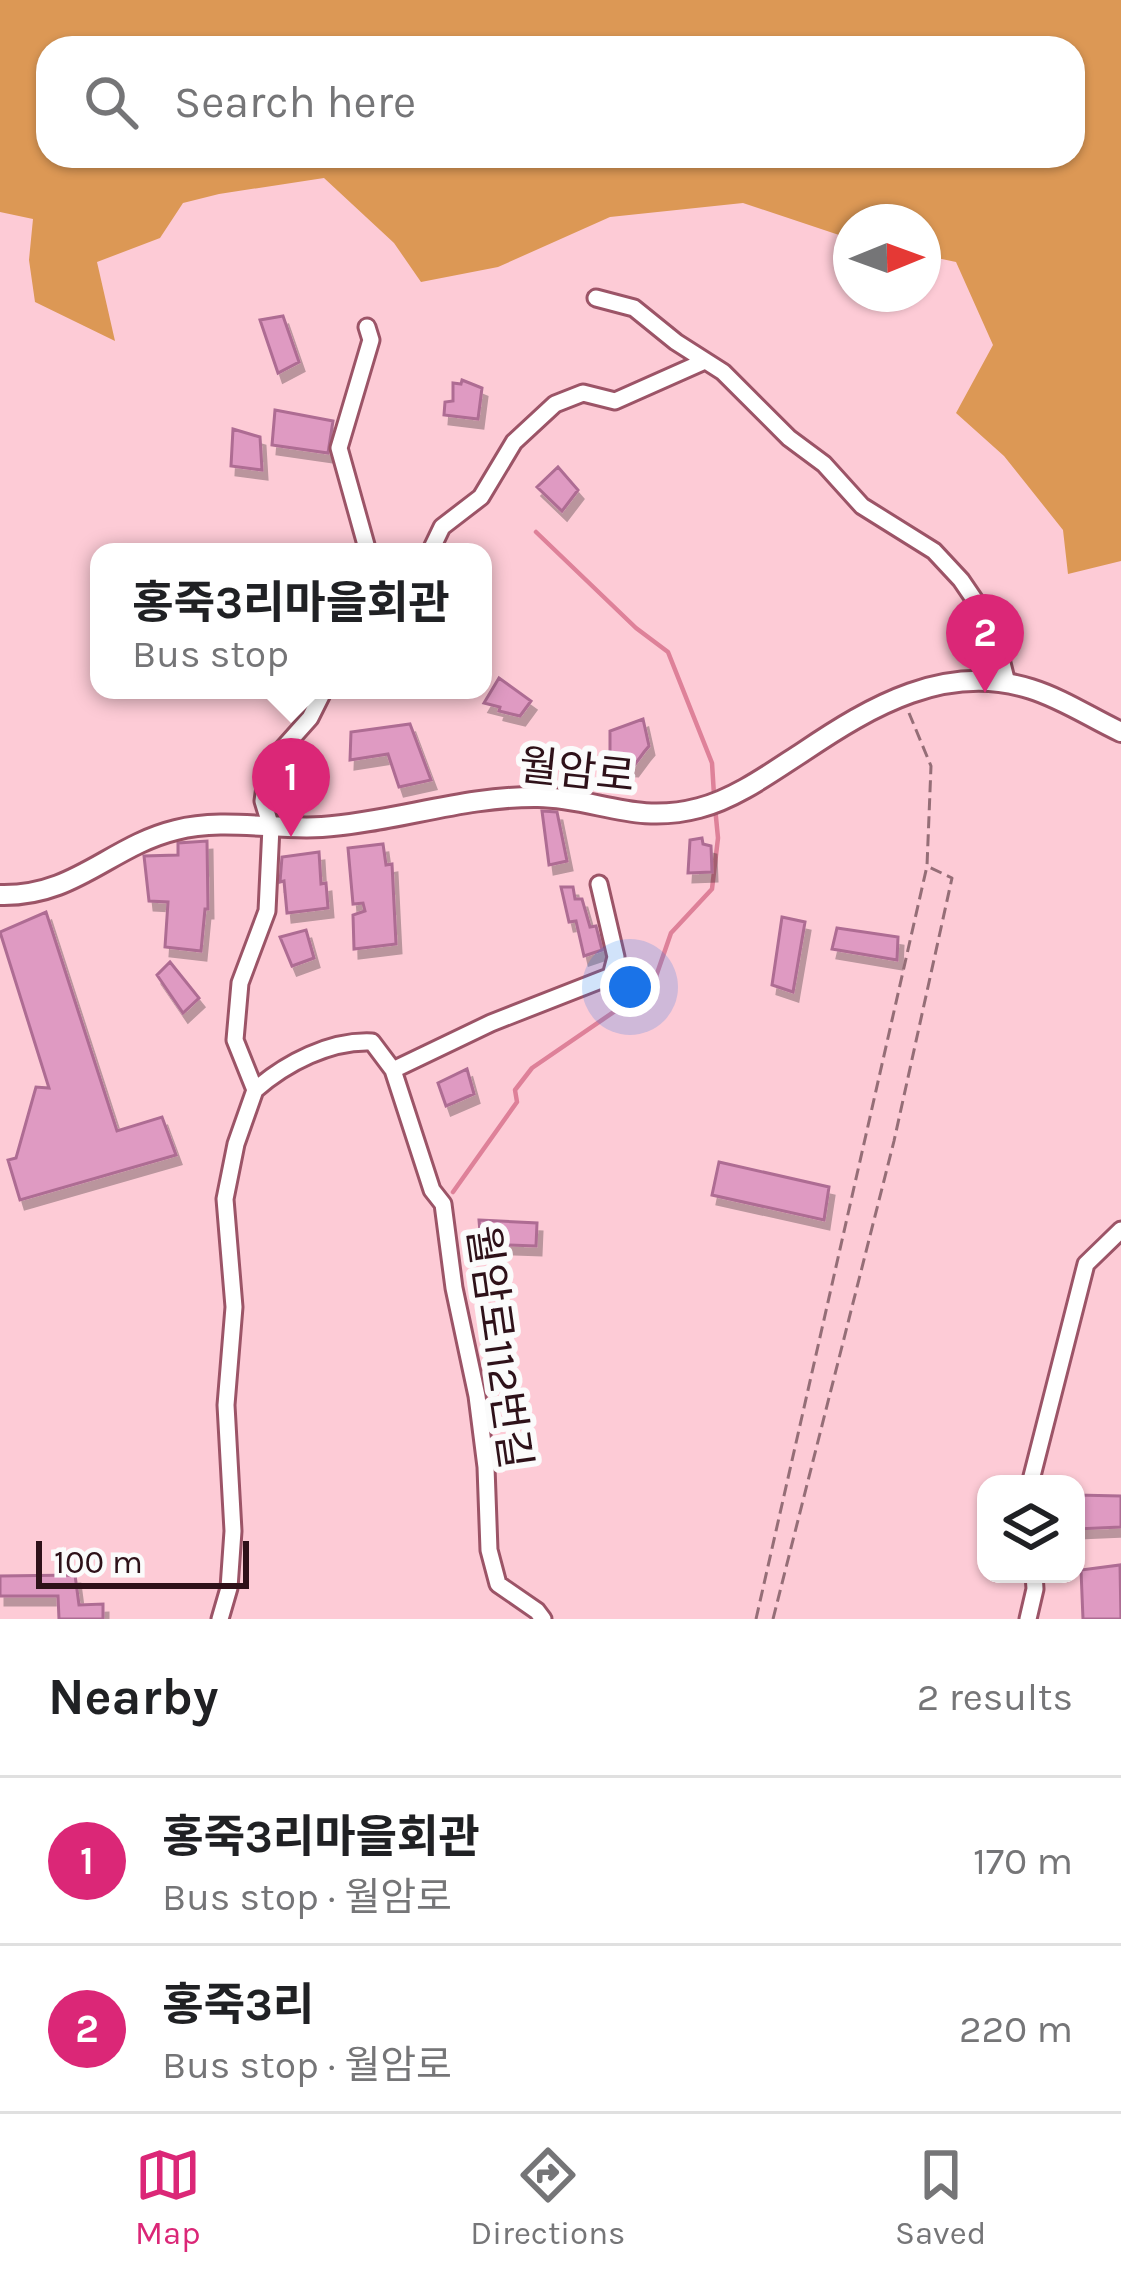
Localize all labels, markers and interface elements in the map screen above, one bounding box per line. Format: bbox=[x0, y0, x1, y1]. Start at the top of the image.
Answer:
search box bbox=[36, 36, 1085, 168]
icon: search bbox=[78, 69, 144, 135]
text: Search here bbox=[174, 76, 416, 128]
north arrow bbox=[833, 204, 941, 312]
popup bbox=[90, 543, 492, 699]
text: 홍죽3리마을회관 bbox=[132, 577, 450, 629]
pin: 2 bbox=[946, 594, 1024, 693]
text: Bus stop bbox=[132, 631, 289, 677]
pin: 1 bbox=[252, 738, 330, 837]
street label: 월암로 bbox=[517, 740, 637, 802]
your location bbox=[600, 957, 660, 1017]
street label: 월암로112번길 bbox=[457, 1222, 541, 1472]
map controls bbox=[977, 1475, 1085, 1583]
button: layers bbox=[977, 1475, 1085, 1583]
scale bar bbox=[36, 1535, 249, 1588]
text: 100 m bbox=[54, 1543, 143, 1581]
text: Nearby bbox=[48, 1667, 218, 1727]
text: 2 results bbox=[917, 1674, 1073, 1720]
text: 홍죽3리마을회관 bbox=[162, 1811, 480, 1863]
text: 1 bbox=[80, 1838, 94, 1884]
text: 170 m bbox=[973, 1838, 1073, 1884]
text: Bus stop · 월암로 bbox=[162, 1874, 452, 1920]
text: 홍죽3리 bbox=[162, 1979, 314, 2031]
text: 2 bbox=[75, 2006, 99, 2052]
text: 220 m bbox=[959, 2006, 1073, 2052]
text: Bus stop · 월암로 bbox=[162, 2042, 452, 2088]
tab: Map bbox=[135, 2142, 201, 2252]
tab: Directions bbox=[470, 2142, 625, 2252]
tab: Saved bbox=[895, 2142, 986, 2252]

